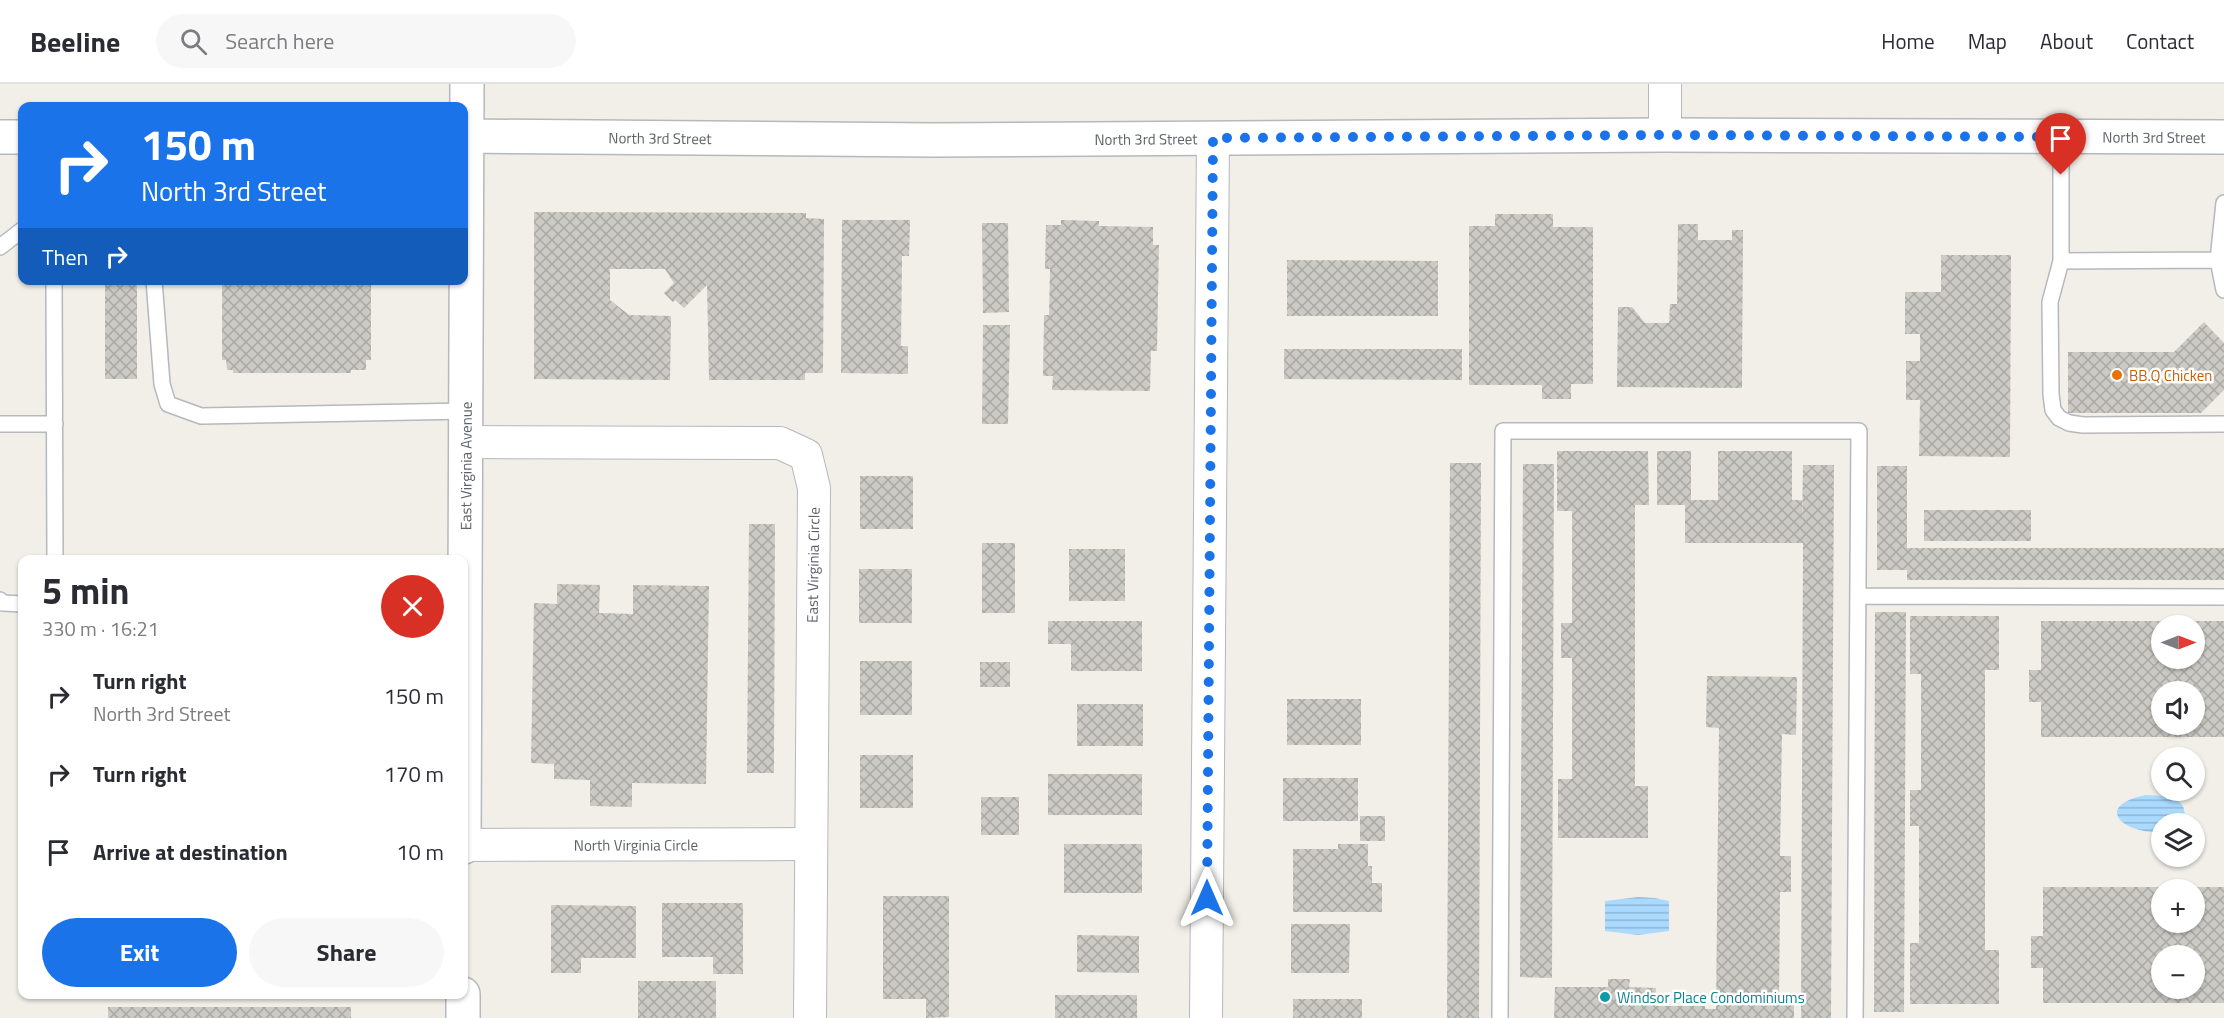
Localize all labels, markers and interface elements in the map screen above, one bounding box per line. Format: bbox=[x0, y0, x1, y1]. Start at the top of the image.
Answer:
search box bbox=[156, 14, 576, 68]
text: Beeline bbox=[30, 20, 120, 63]
text: Search here bbox=[225, 24, 334, 58]
icon: search bbox=[177, 25, 210, 58]
text: Home bbox=[1881, 25, 1935, 57]
text: Map bbox=[1968, 25, 2007, 57]
text: About bbox=[2040, 25, 2093, 57]
text: Contact bbox=[2126, 25, 2194, 57]
text: 150 m bbox=[141, 112, 256, 176]
pin bbox=[2035, 113, 2086, 175]
icon: arrive bbox=[2044, 122, 2077, 155]
street label: North 3rd Street bbox=[2102, 125, 2206, 148]
icon: right bbox=[42, 126, 120, 204]
street label: North 3rd Street bbox=[608, 126, 712, 150]
street label: North 3rd Street bbox=[1094, 127, 1198, 150]
text: North 3rd Street bbox=[141, 170, 327, 211]
text: Then bbox=[42, 240, 88, 274]
icon: right bbox=[100, 240, 133, 273]
place label: BB.Q Chicken bbox=[2129, 364, 2212, 387]
marker: BB.Q Chicken bbox=[2110, 368, 2124, 382]
street label: East Virginia Avenue bbox=[454, 402, 477, 530]
street label: East Virginia Circle bbox=[800, 507, 826, 623]
text: 5 min bbox=[42, 563, 129, 618]
button: close bbox=[381, 575, 444, 638]
text: 330 m · 16:21 bbox=[42, 613, 159, 644]
north arrow bbox=[2151, 615, 2205, 669]
map controls bbox=[2151, 615, 2205, 999]
text: Turn right bbox=[93, 664, 187, 698]
text: 150 m bbox=[384, 679, 444, 713]
icon: right bbox=[42, 680, 75, 713]
button: sound bbox=[2151, 681, 2205, 735]
text: North 3rd Street bbox=[93, 698, 230, 729]
button: search bbox=[2151, 747, 2205, 801]
text: Turn right bbox=[93, 757, 187, 791]
text: 170 m bbox=[384, 757, 444, 791]
icon: right bbox=[42, 758, 75, 791]
button: layers bbox=[2151, 813, 2205, 867]
street label: North Virginia Circle bbox=[574, 833, 698, 856]
text: Arrive at destination bbox=[93, 835, 288, 869]
text: 10 m bbox=[396, 835, 444, 869]
icon: arrive bbox=[42, 836, 75, 869]
position arrow bbox=[1175, 866, 1239, 930]
button: + bbox=[2151, 879, 2205, 933]
button: Exit bbox=[42, 918, 237, 987]
button: Share bbox=[249, 918, 444, 987]
button: − bbox=[2151, 945, 2205, 999]
place label: Windsor Place Condominiums bbox=[1617, 986, 1805, 1009]
marker: Windsor Place Condominiums bbox=[1598, 990, 1612, 1004]

